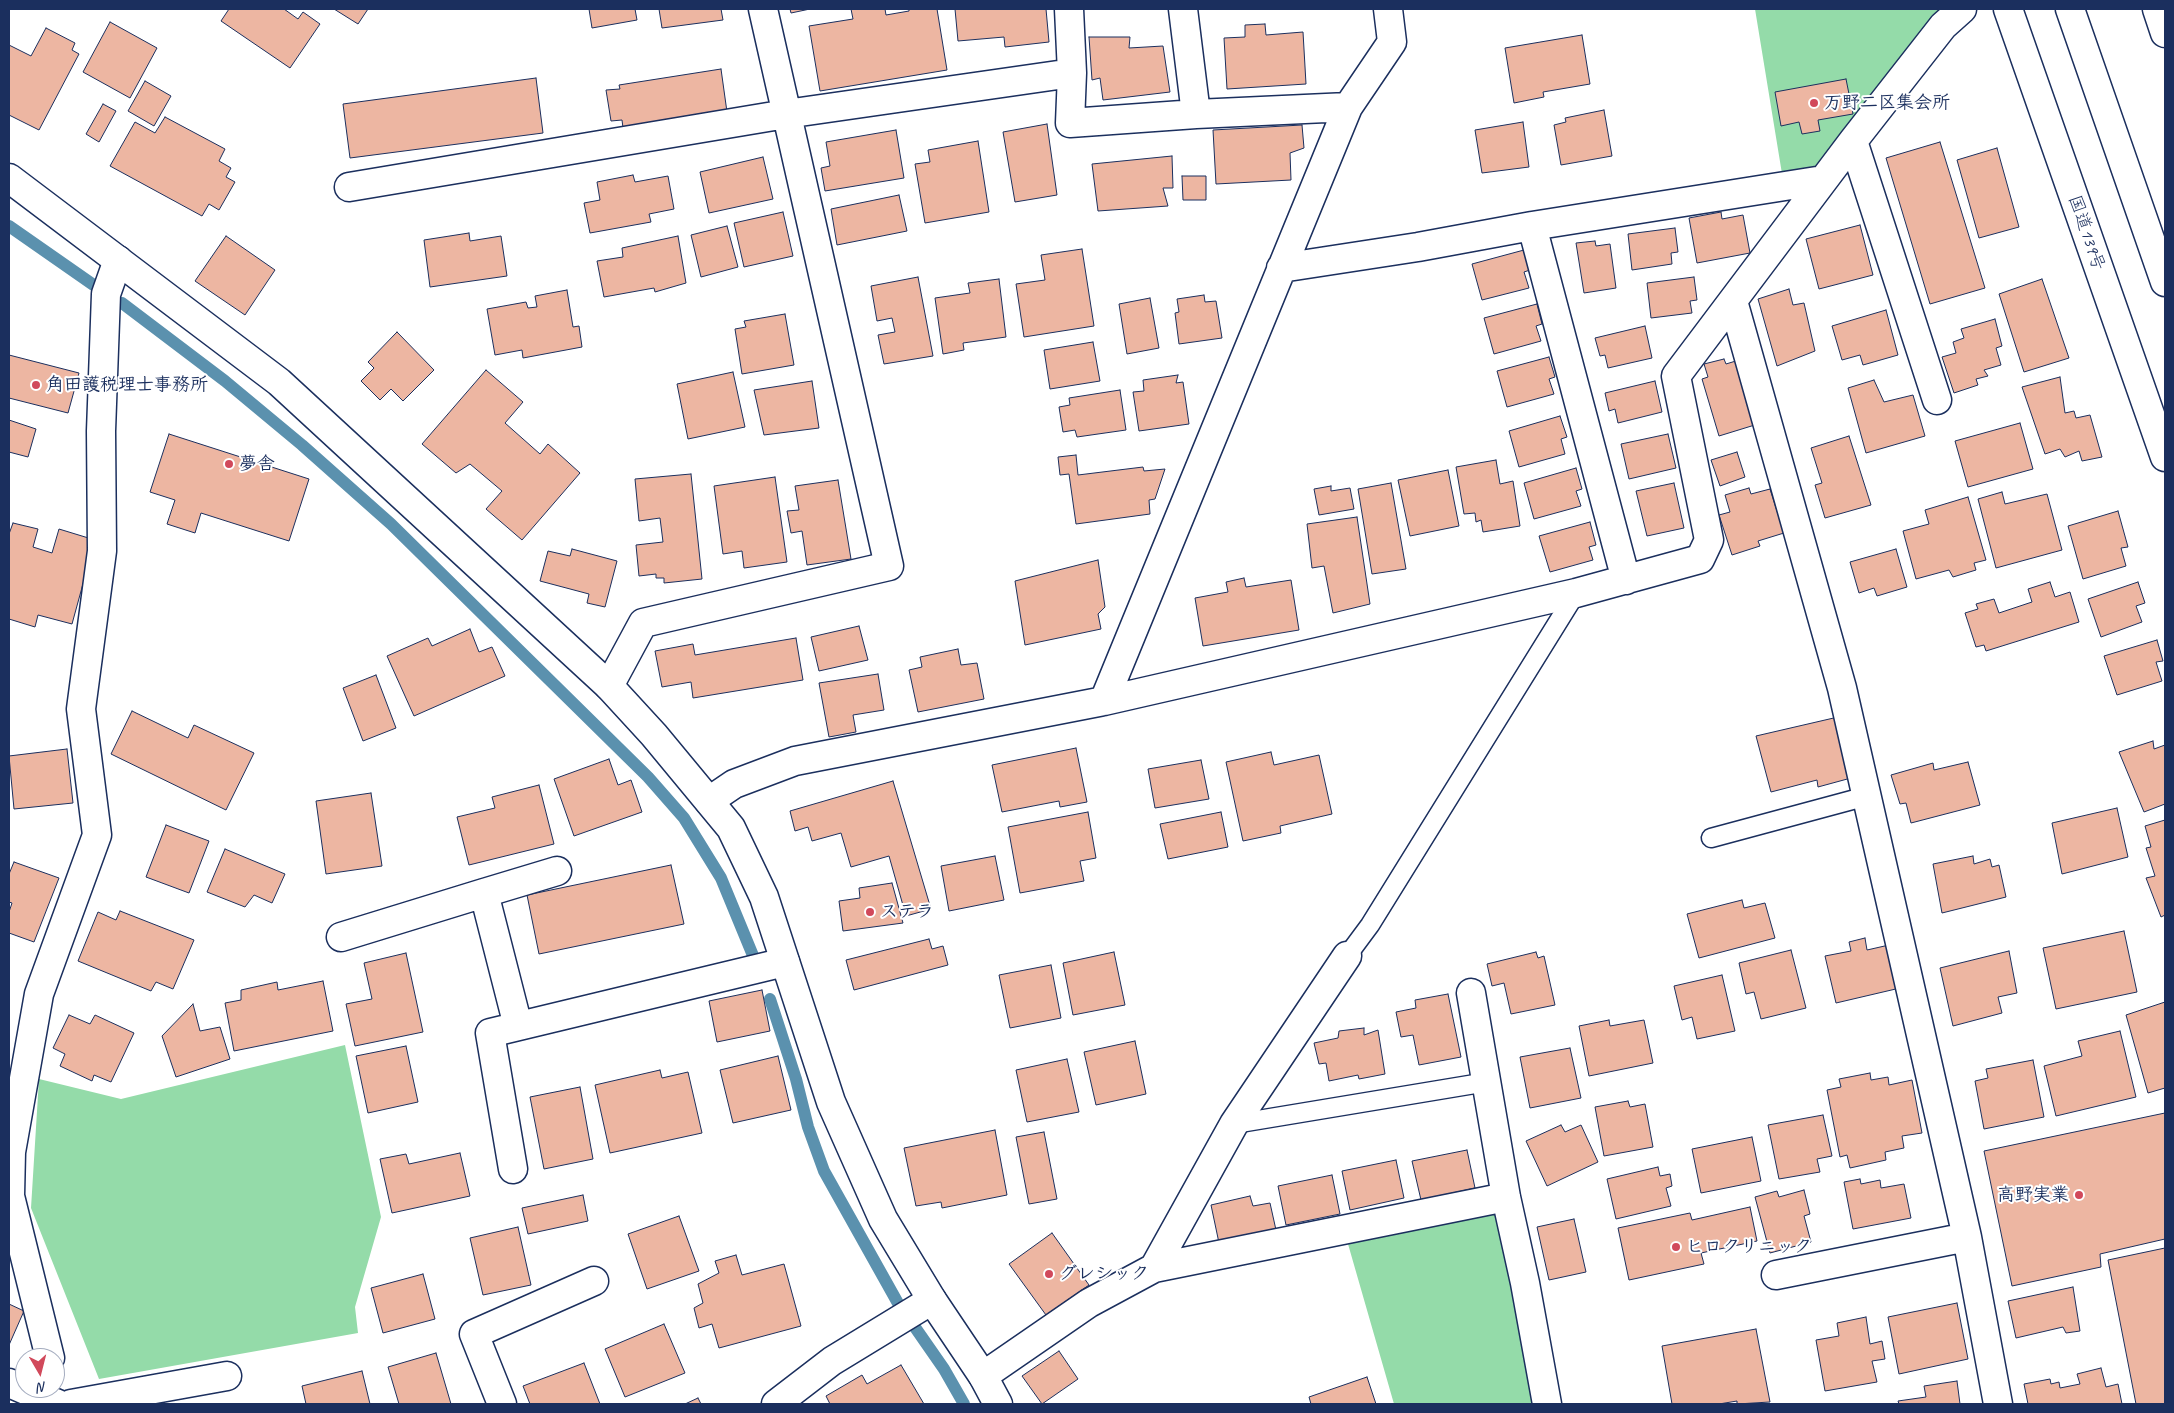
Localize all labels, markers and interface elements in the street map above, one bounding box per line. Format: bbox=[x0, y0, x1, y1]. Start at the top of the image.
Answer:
place label: 万野二区集会所 bbox=[1824, 92, 1950, 114]
marker: 万野二区集会所 bbox=[1808, 97, 1820, 109]
street label: 国道139号 bbox=[2063, 192, 2109, 274]
place label: 角田護税理士事務所 bbox=[46, 374, 208, 396]
marker: 角田護税理士事務所 bbox=[30, 379, 42, 391]
place label: 夢舎 bbox=[239, 453, 275, 475]
marker: 夢舎 bbox=[223, 458, 235, 470]
place label: ステラ bbox=[880, 901, 934, 923]
marker: ステラ bbox=[864, 906, 876, 918]
place label: 高野実業 bbox=[1997, 1184, 2069, 1206]
marker: 高野実業 bbox=[2073, 1189, 2085, 1201]
place label: ヒロクリニック bbox=[1686, 1236, 1812, 1258]
marker: ヒロクリニック bbox=[1670, 1241, 1682, 1253]
place label: グレシック bbox=[1059, 1263, 1149, 1285]
marker: グレシック bbox=[1043, 1268, 1055, 1280]
north arrow bbox=[15, 1348, 65, 1398]
text: N bbox=[37, 1378, 48, 1396]

